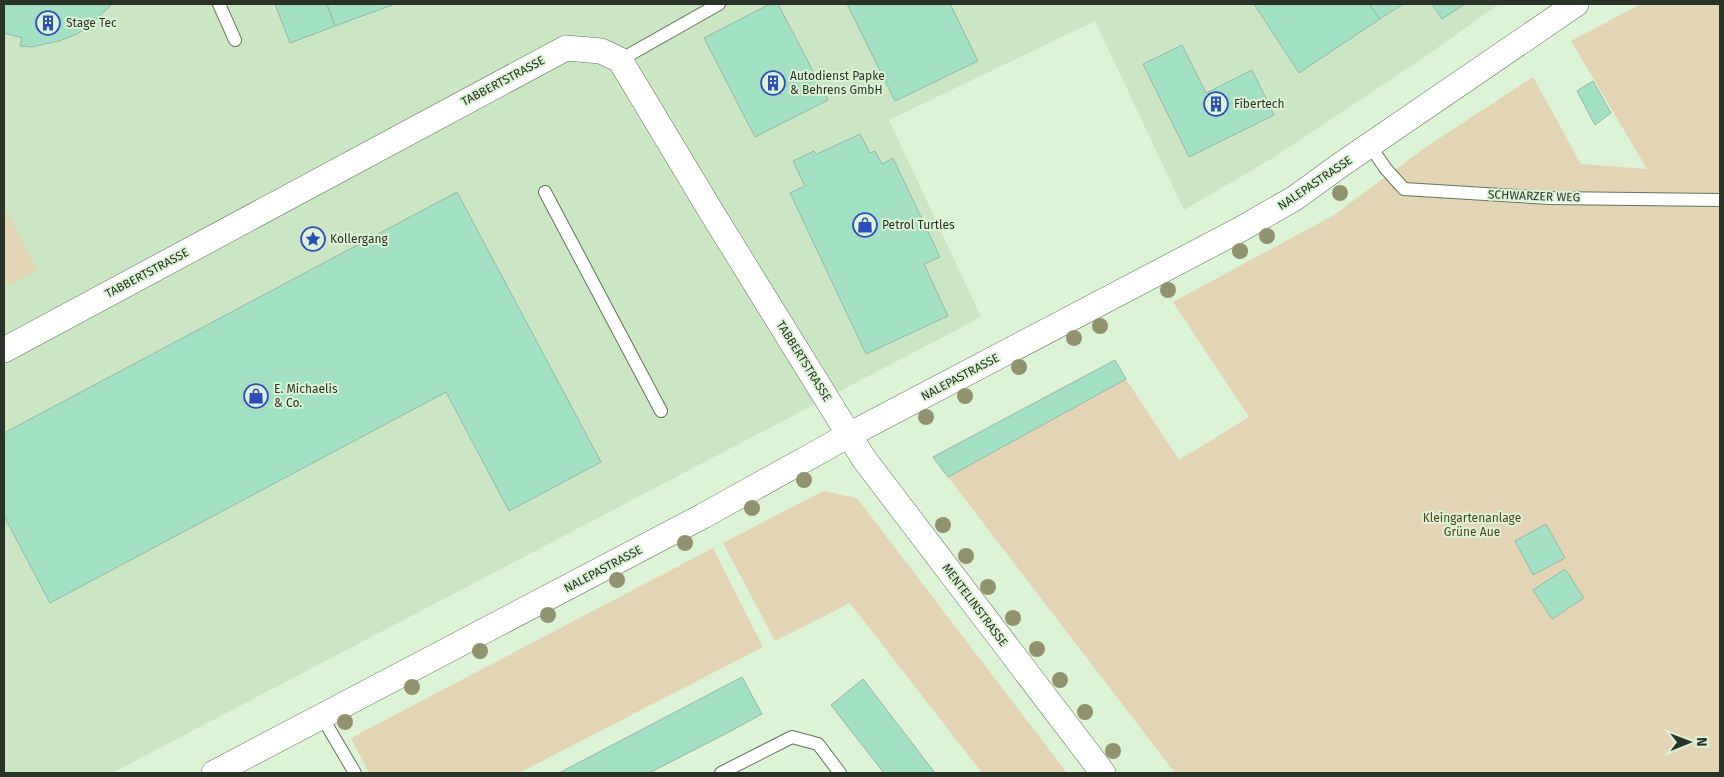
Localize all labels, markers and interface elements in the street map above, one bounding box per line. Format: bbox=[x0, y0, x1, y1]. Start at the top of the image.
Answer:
building icon: Stage Tec bbox=[35, 10, 61, 36]
place label: Stage Tec bbox=[66, 16, 117, 30]
street label: TABBERTSTRASSE bbox=[459, 53, 547, 109]
place label: Autodienst Papke & Behrens GmbH bbox=[790, 69, 885, 97]
building icon: Autodienst Papke & Behrens GmbH bbox=[760, 70, 786, 96]
building icon: Fibertech bbox=[1203, 91, 1229, 117]
place label: Fibertech bbox=[1234, 97, 1285, 111]
street label: NALEPASTRASSE bbox=[1275, 153, 1355, 213]
street label: SCHWARZER WEG bbox=[1488, 187, 1580, 205]
shop icon: Petrol Turtles bbox=[852, 212, 878, 238]
place label: Petrol Turtles bbox=[882, 218, 955, 232]
place icon: Kollergang bbox=[300, 226, 326, 252]
place label: Kollergang bbox=[330, 232, 388, 246]
street label: TABBERTSTRASSE bbox=[103, 245, 191, 301]
street label: TABBERTSTRASSE bbox=[774, 318, 834, 404]
street label: NALEPASTRASSE bbox=[918, 350, 1002, 404]
place label: E. Michaelis & Co. bbox=[274, 382, 338, 410]
shop icon: E. Michaelis & Co. bbox=[243, 383, 269, 409]
park label: Kleingartenanlage Grüne Aue bbox=[1423, 511, 1521, 539]
street label: NALEPASTRASSE bbox=[561, 542, 645, 596]
street label: MENTELINSTRASSE bbox=[939, 561, 1011, 649]
north arrow bbox=[1664, 717, 1714, 767]
text: N bbox=[1693, 737, 1710, 747]

